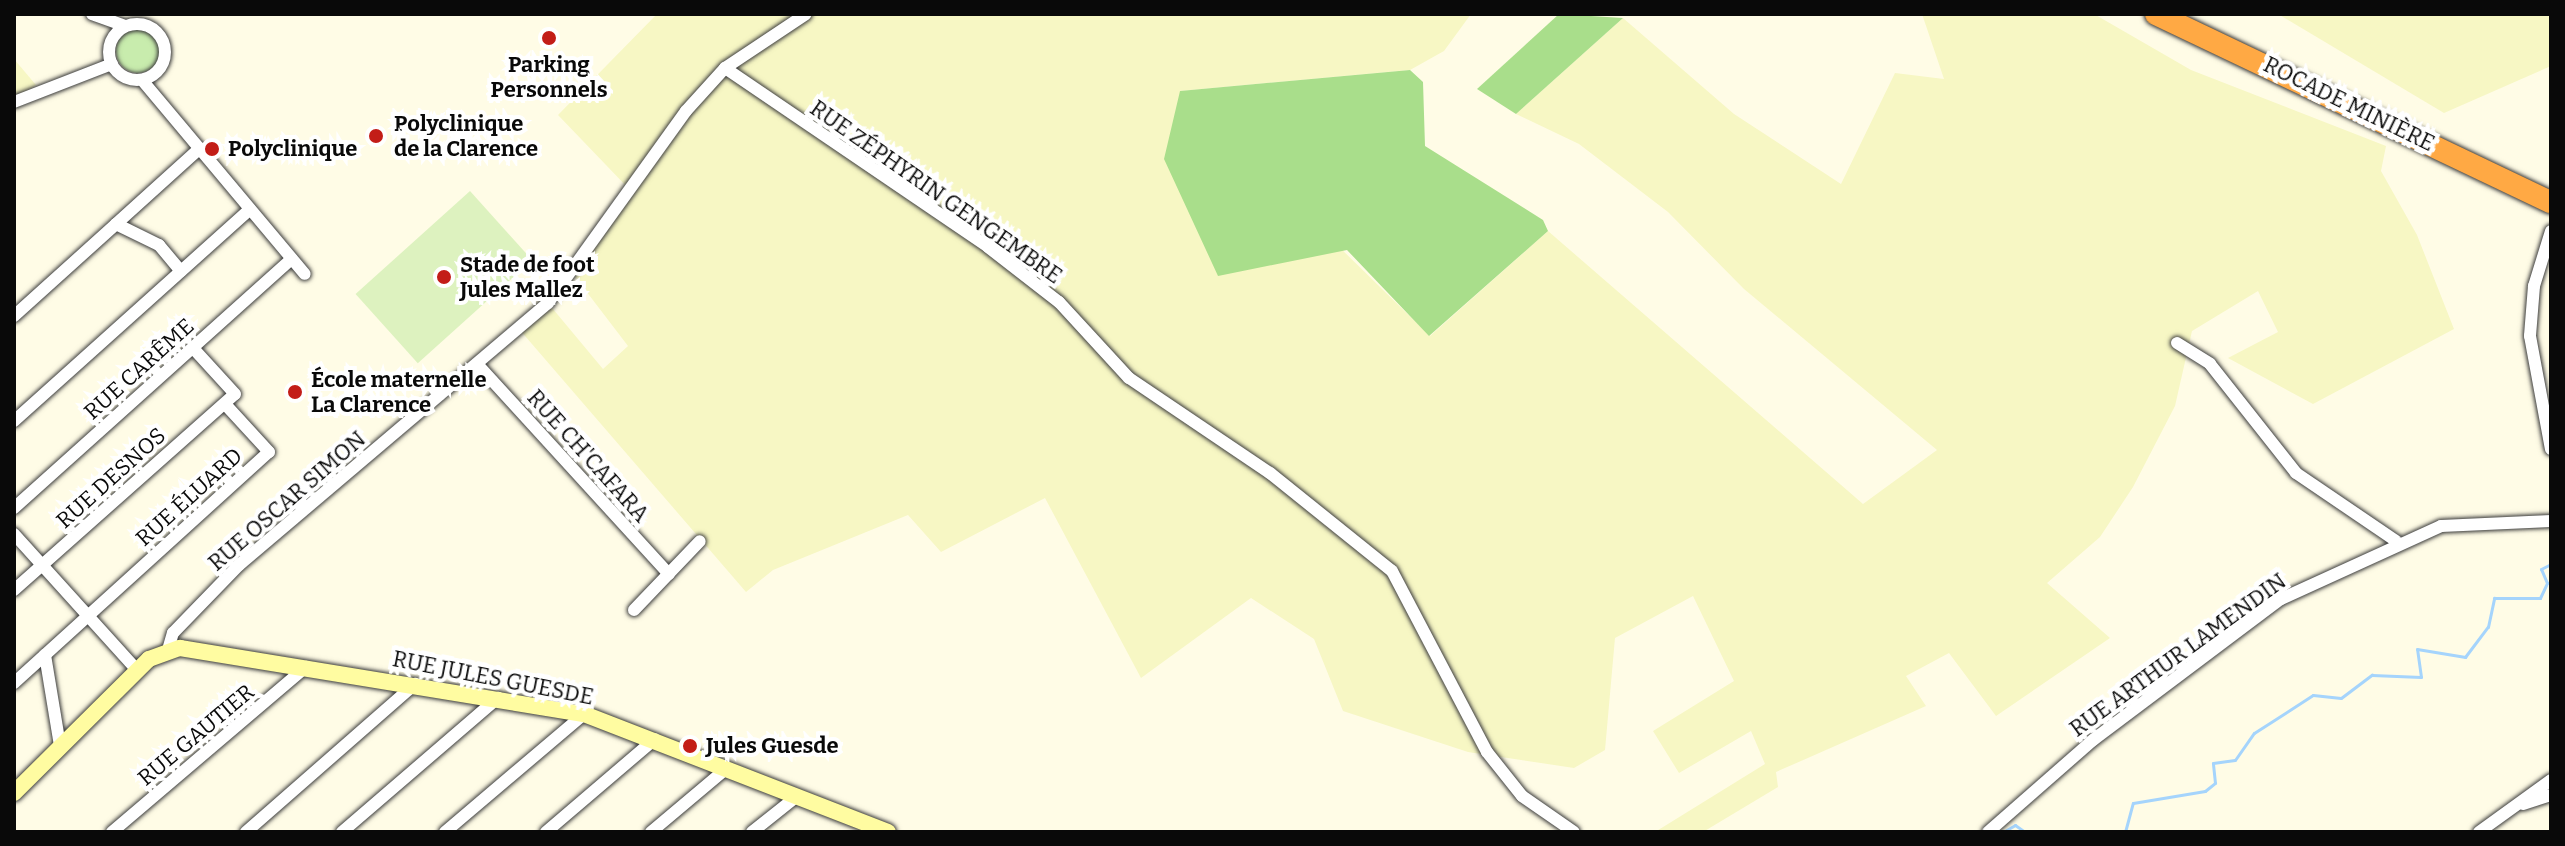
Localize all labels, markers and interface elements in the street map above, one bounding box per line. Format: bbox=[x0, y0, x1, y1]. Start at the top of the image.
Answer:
marker: Parking Personnels bbox=[540, 29, 558, 47]
place label: Parking Personnels bbox=[490, 51, 608, 102]
street label: ROCADE MINIÈRE bbox=[2259, 51, 2439, 157]
street label: RUE ZÉPHYRIN GENGEMBRE bbox=[805, 95, 1067, 289]
place label: Polyclinique de la Clarence bbox=[394, 110, 538, 162]
marker: Polyclinique de la Clarence bbox=[365, 125, 387, 147]
place label: Polyclinique bbox=[228, 136, 357, 162]
marker: Polyclinique bbox=[203, 140, 221, 158]
place label: Stade de foot Jules Mallez bbox=[460, 251, 595, 302]
marker: Stade de foot Jules Mallez bbox=[435, 268, 453, 286]
street label: RUE CARÊME bbox=[79, 313, 199, 425]
place label: École maternelle La Clarence bbox=[311, 366, 486, 418]
marker: École maternelle La Clarence bbox=[286, 383, 304, 401]
street label: RUE CH'CAFARA bbox=[522, 384, 654, 528]
street label: RUE DESNOS bbox=[51, 422, 171, 534]
street label: RUE OSCAR SIMON bbox=[203, 426, 371, 576]
street label: RUE ÉLUARD bbox=[130, 442, 248, 552]
street label: RUE ARTHUR LAMENDIN bbox=[2065, 568, 2291, 742]
street label: RUE JULES GUESDE bbox=[390, 646, 596, 710]
street label: RUE GAUTIER bbox=[133, 679, 259, 791]
place label: Jules Guesde bbox=[706, 733, 839, 759]
marker: Jules Guesde bbox=[681, 737, 699, 755]

